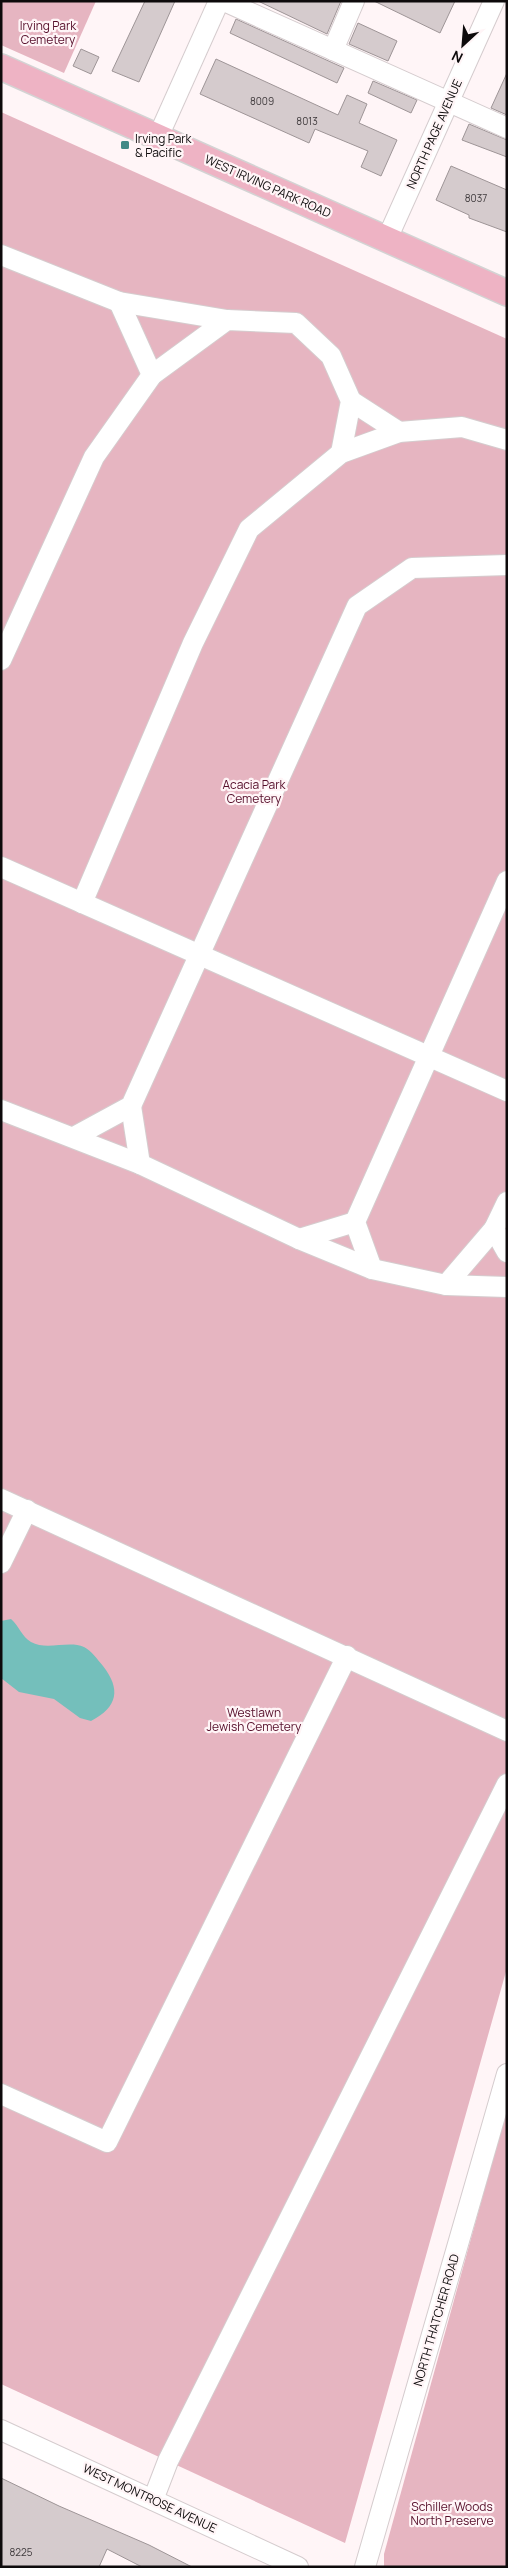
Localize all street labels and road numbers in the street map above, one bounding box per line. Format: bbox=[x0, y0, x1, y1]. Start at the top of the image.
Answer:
street label: NORTH PAGE AVENUE bbox=[402, 76, 466, 191]
street label: WEST IRVING PARK ROAD bbox=[202, 150, 334, 222]
street label: NORTH THATCHER ROAD bbox=[409, 2252, 463, 2388]
street label: WEST MONTROSE AVENUE bbox=[80, 2460, 220, 2537]

